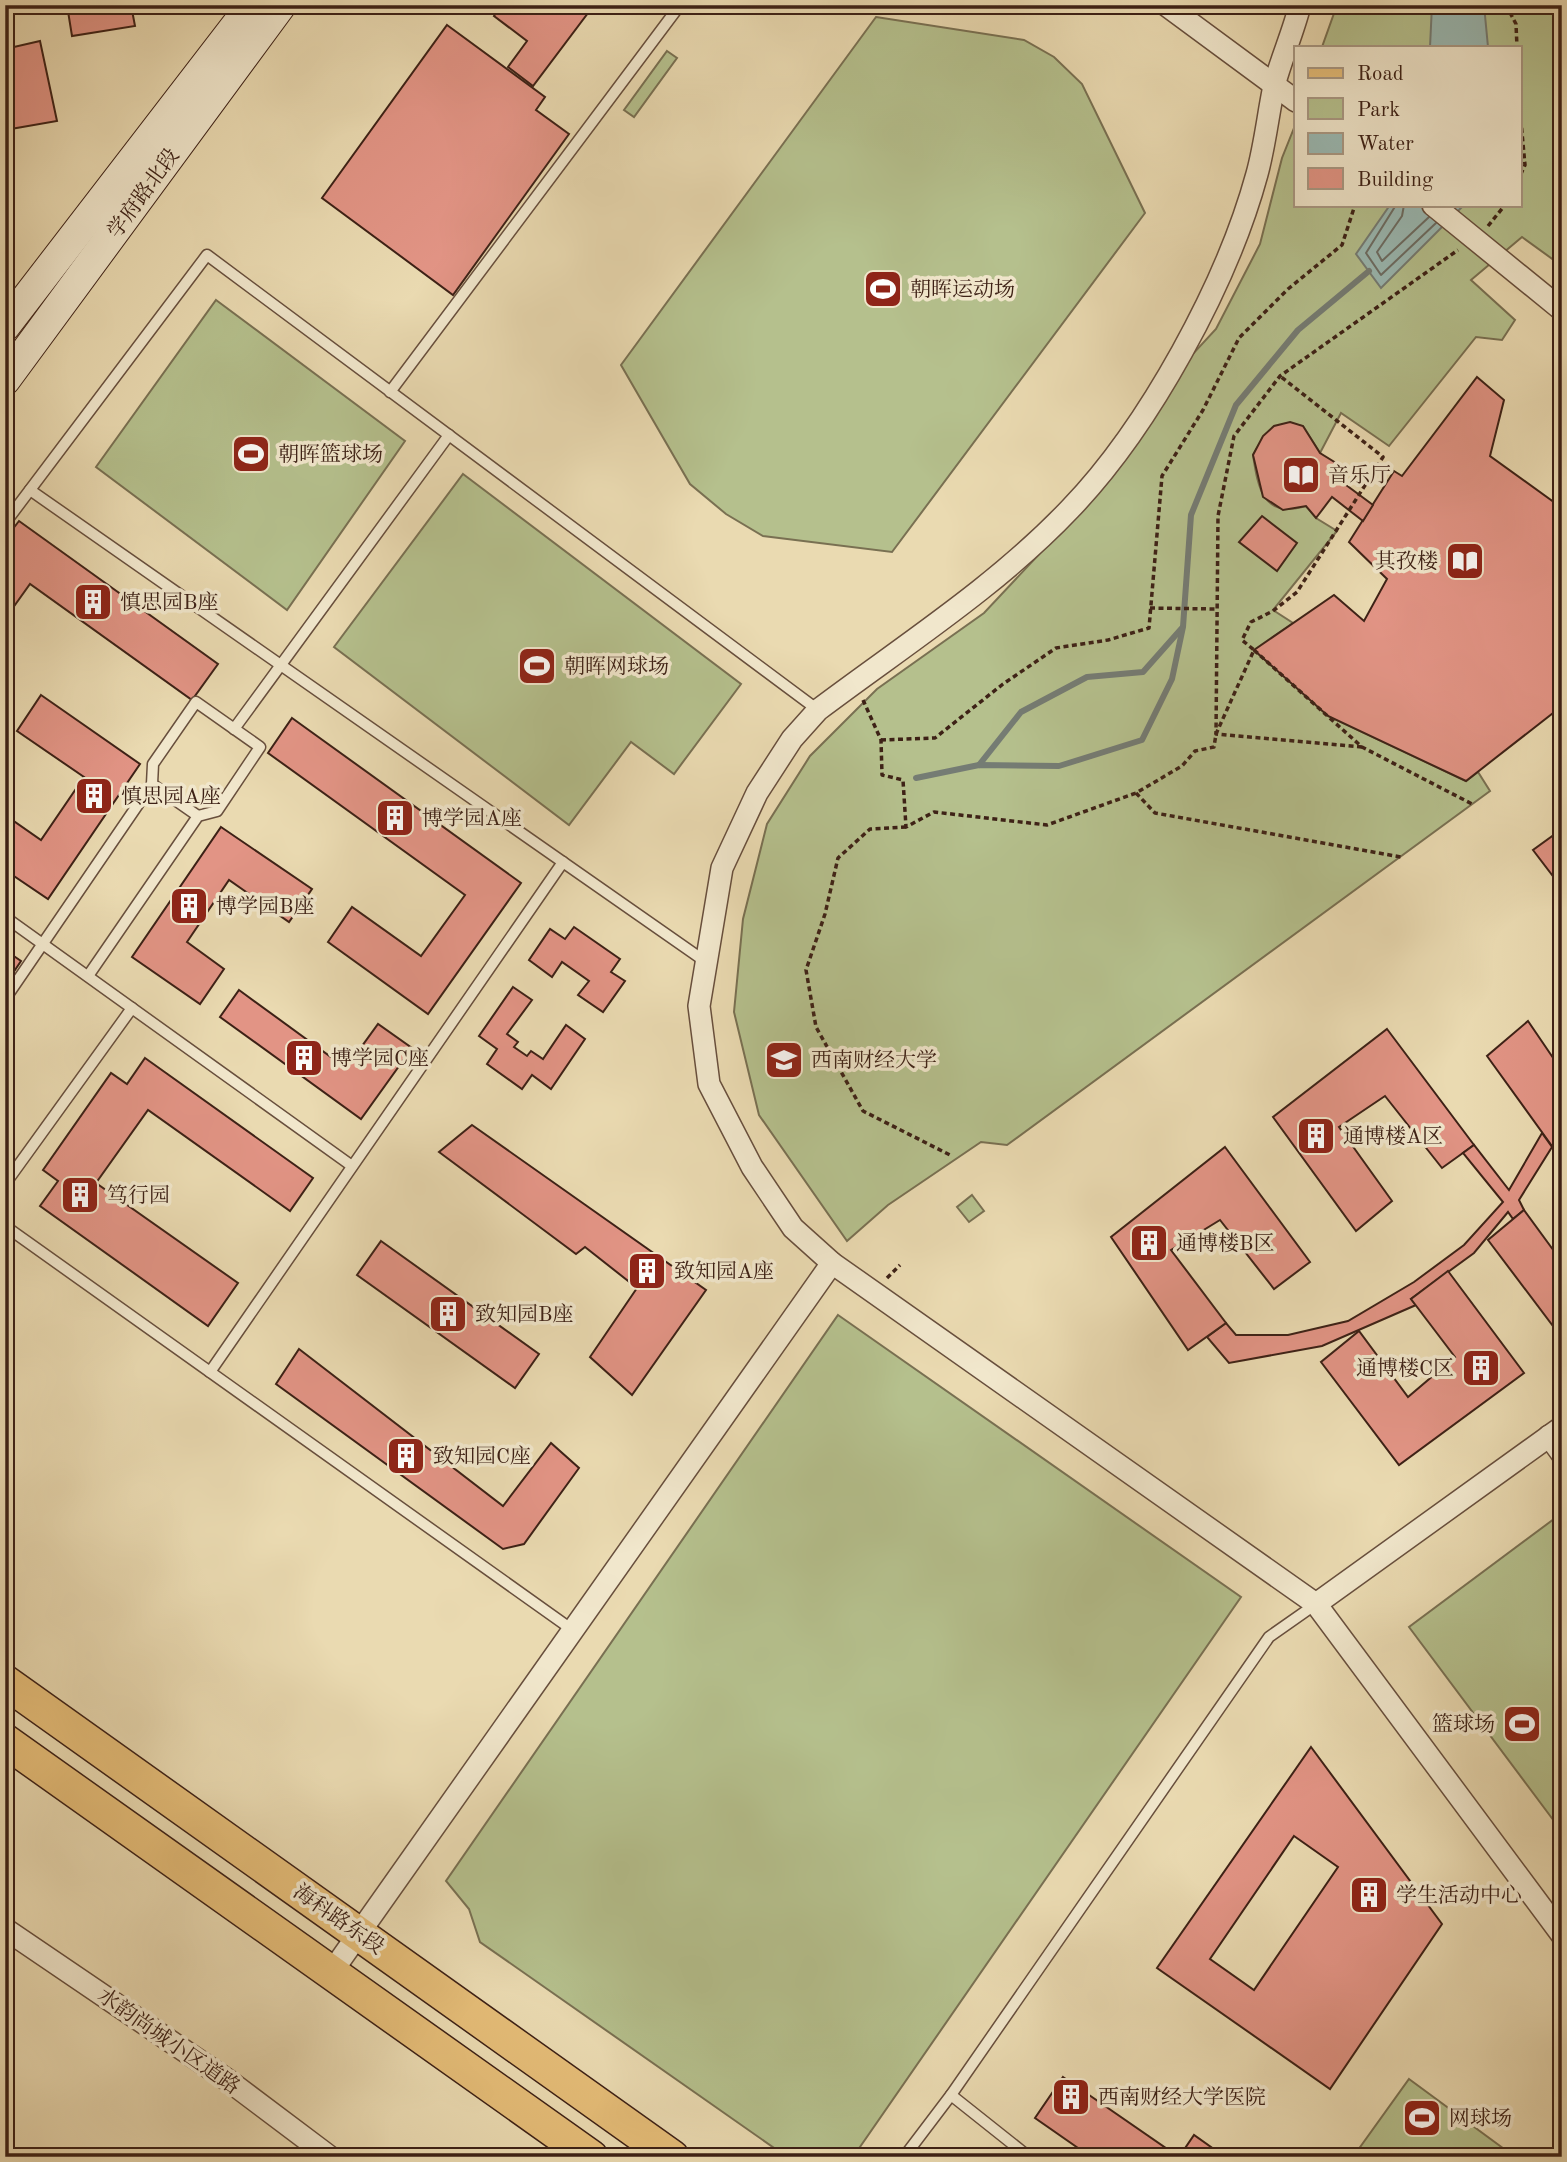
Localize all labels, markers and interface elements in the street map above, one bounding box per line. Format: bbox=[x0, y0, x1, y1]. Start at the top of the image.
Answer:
legend bbox=[1294, 46, 1522, 206]
text: Road bbox=[1357, 64, 1404, 85]
text: Park bbox=[1357, 100, 1400, 121]
text: Water bbox=[1357, 134, 1414, 155]
street label: 学府路北段 bbox=[103, 144, 184, 243]
text: Building bbox=[1357, 170, 1434, 191]
sports icon: 朝晖运动场 bbox=[862, 268, 904, 310]
place label: 朝晖运动场 bbox=[910, 278, 1015, 301]
sports icon: 朝晖篮球场 bbox=[230, 433, 272, 475]
place label: 朝晖篮球场 bbox=[278, 443, 383, 466]
library icon: 音乐厅 bbox=[1280, 454, 1322, 496]
place label: 音乐厅 bbox=[1328, 464, 1391, 487]
library icon: 其孜楼 bbox=[1444, 540, 1486, 582]
place label: 其孜楼 bbox=[1375, 550, 1438, 573]
building icon: 慎思园B座 bbox=[72, 581, 114, 623]
place label: 慎思园B座 bbox=[120, 591, 219, 614]
sports icon: 朝晖网球场 bbox=[516, 645, 558, 687]
place label: 朝晖网球场 bbox=[564, 655, 669, 678]
building icon: 慎思园A座 bbox=[73, 775, 115, 817]
place label: 慎思园A座 bbox=[121, 785, 221, 808]
building icon: 博学园A座 bbox=[374, 797, 416, 839]
place label: 博学园A座 bbox=[422, 807, 522, 830]
building icon: 博学园B座 bbox=[168, 885, 210, 927]
place label: 博学园B座 bbox=[216, 895, 315, 918]
building icon: 博学园C座 bbox=[283, 1037, 325, 1079]
school or university icon: 西南财经大学 bbox=[763, 1039, 805, 1081]
place label: 博学园C座 bbox=[331, 1047, 429, 1070]
place label: 西南财经大学 bbox=[811, 1049, 937, 1072]
building icon: 通博楼A区 bbox=[1295, 1115, 1337, 1157]
place label: 通博楼A区 bbox=[1343, 1125, 1443, 1148]
building icon: 笃行园 bbox=[59, 1174, 101, 1216]
place label: 笃行园 bbox=[107, 1184, 170, 1207]
building icon: 通博楼B区 bbox=[1128, 1222, 1170, 1264]
place label: 通博楼B区 bbox=[1176, 1232, 1275, 1255]
building icon: 致知园A座 bbox=[626, 1250, 668, 1292]
place label: 致知园A座 bbox=[674, 1260, 774, 1283]
building icon: 致知园B座 bbox=[427, 1293, 469, 1335]
place label: 致知园B座 bbox=[475, 1303, 574, 1326]
building icon: 通博楼C区 bbox=[1460, 1347, 1502, 1389]
place label: 通博楼C区 bbox=[1356, 1357, 1454, 1380]
building icon: 致知园C座 bbox=[385, 1435, 427, 1477]
place label: 致知园C座 bbox=[433, 1445, 531, 1468]
sports icon: 篮球场 bbox=[1501, 1703, 1543, 1745]
place label: 篮球场 bbox=[1432, 1713, 1495, 1736]
building icon: 学生活动中心 bbox=[1348, 1874, 1390, 1916]
street label: 海科路东段 bbox=[289, 1880, 388, 1959]
place label: 学生活动中心 bbox=[1396, 1884, 1522, 1907]
street label: 水韵尚城小区道路 bbox=[93, 1984, 244, 2099]
building icon: 西南财经大学医院 bbox=[1050, 2076, 1092, 2118]
place label: 西南财经大学医院 bbox=[1098, 2086, 1266, 2109]
sports icon: 网球场 bbox=[1401, 2097, 1443, 2139]
place label: 网球场 bbox=[1449, 2107, 1512, 2130]

